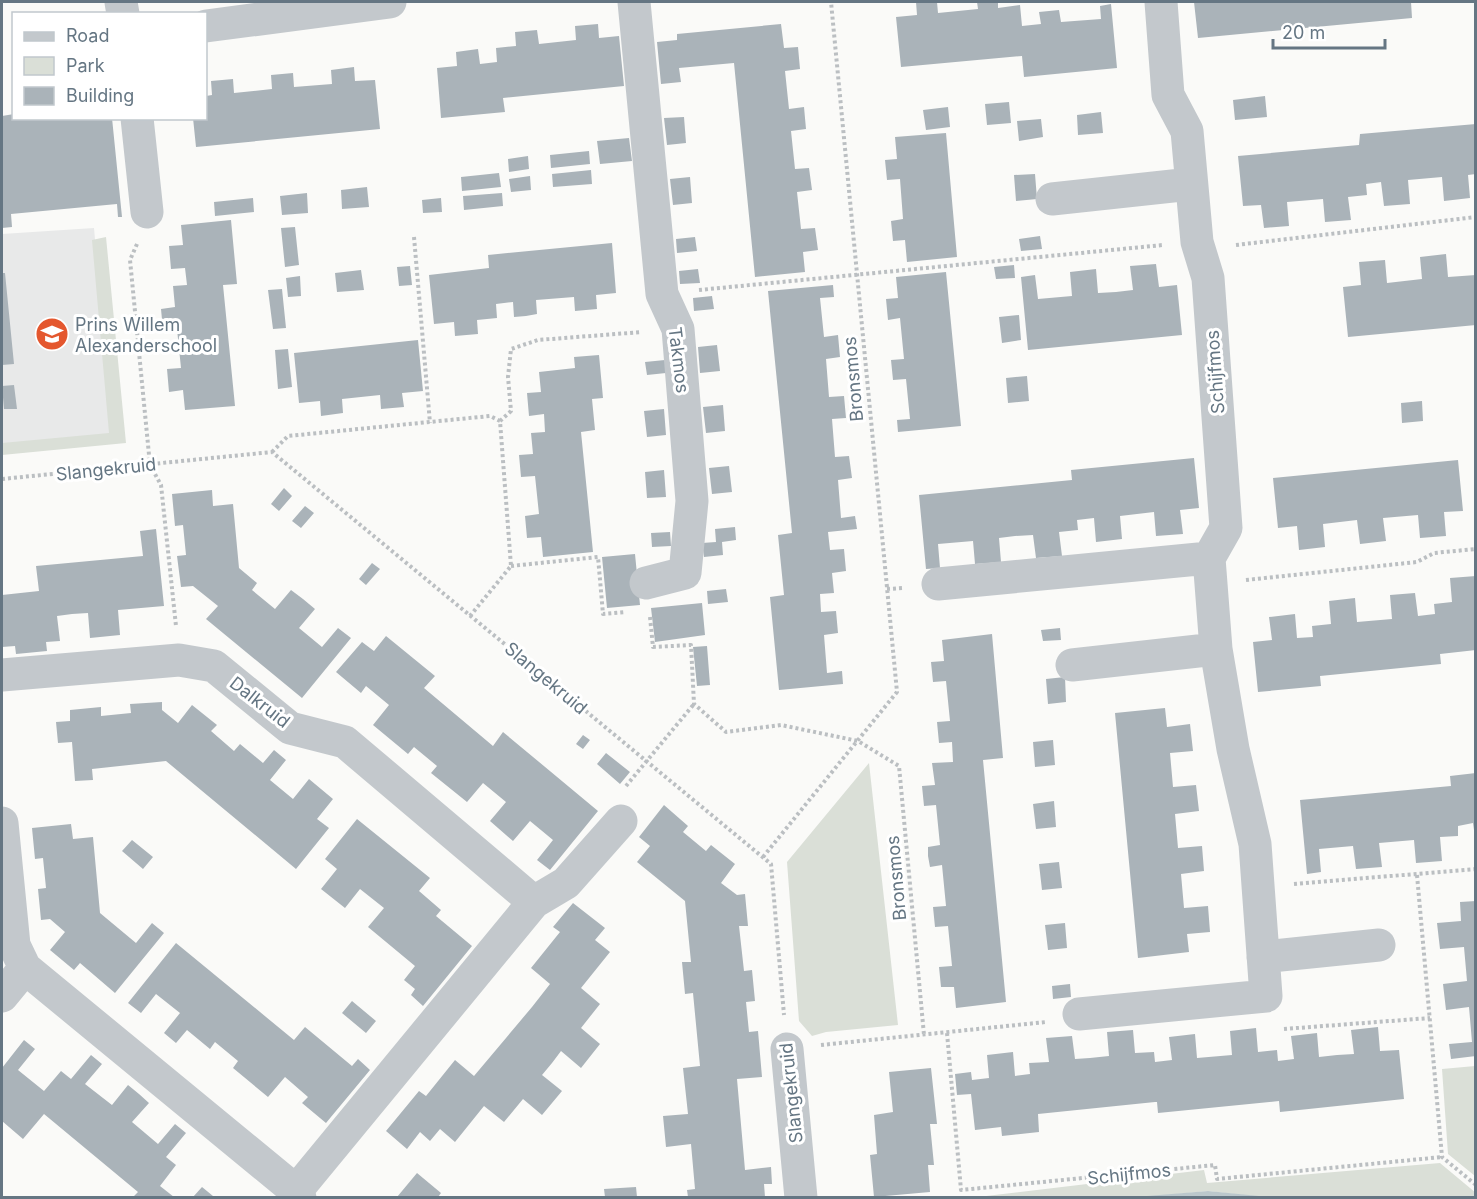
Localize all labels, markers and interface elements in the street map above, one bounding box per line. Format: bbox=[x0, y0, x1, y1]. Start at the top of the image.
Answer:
legend bbox=[12, 12, 207, 120]
scale bar bbox=[1273, 12, 1386, 50]
text: 20 m bbox=[1282, 22, 1325, 43]
text: Road bbox=[66, 25, 109, 46]
text: Park bbox=[66, 55, 105, 76]
text: Building bbox=[66, 85, 134, 106]
place label: Prins Willem Alexanderschool bbox=[75, 314, 217, 356]
school or university icon: Prins Willem Alexanderschool bbox=[34, 316, 70, 352]
street label: Takmos bbox=[665, 326, 693, 394]
street label: Schijfmos bbox=[1202, 329, 1228, 415]
street label: Bronsmos bbox=[839, 336, 867, 422]
street label: Slangekruid bbox=[55, 453, 157, 485]
street label: Slangekruid bbox=[501, 638, 591, 718]
street label: Dalkruid bbox=[226, 672, 294, 732]
street label: Bronsmos bbox=[882, 835, 910, 921]
street label: Slangekruid bbox=[775, 1042, 807, 1144]
street label: Schijfmos bbox=[1086, 1159, 1172, 1189]

